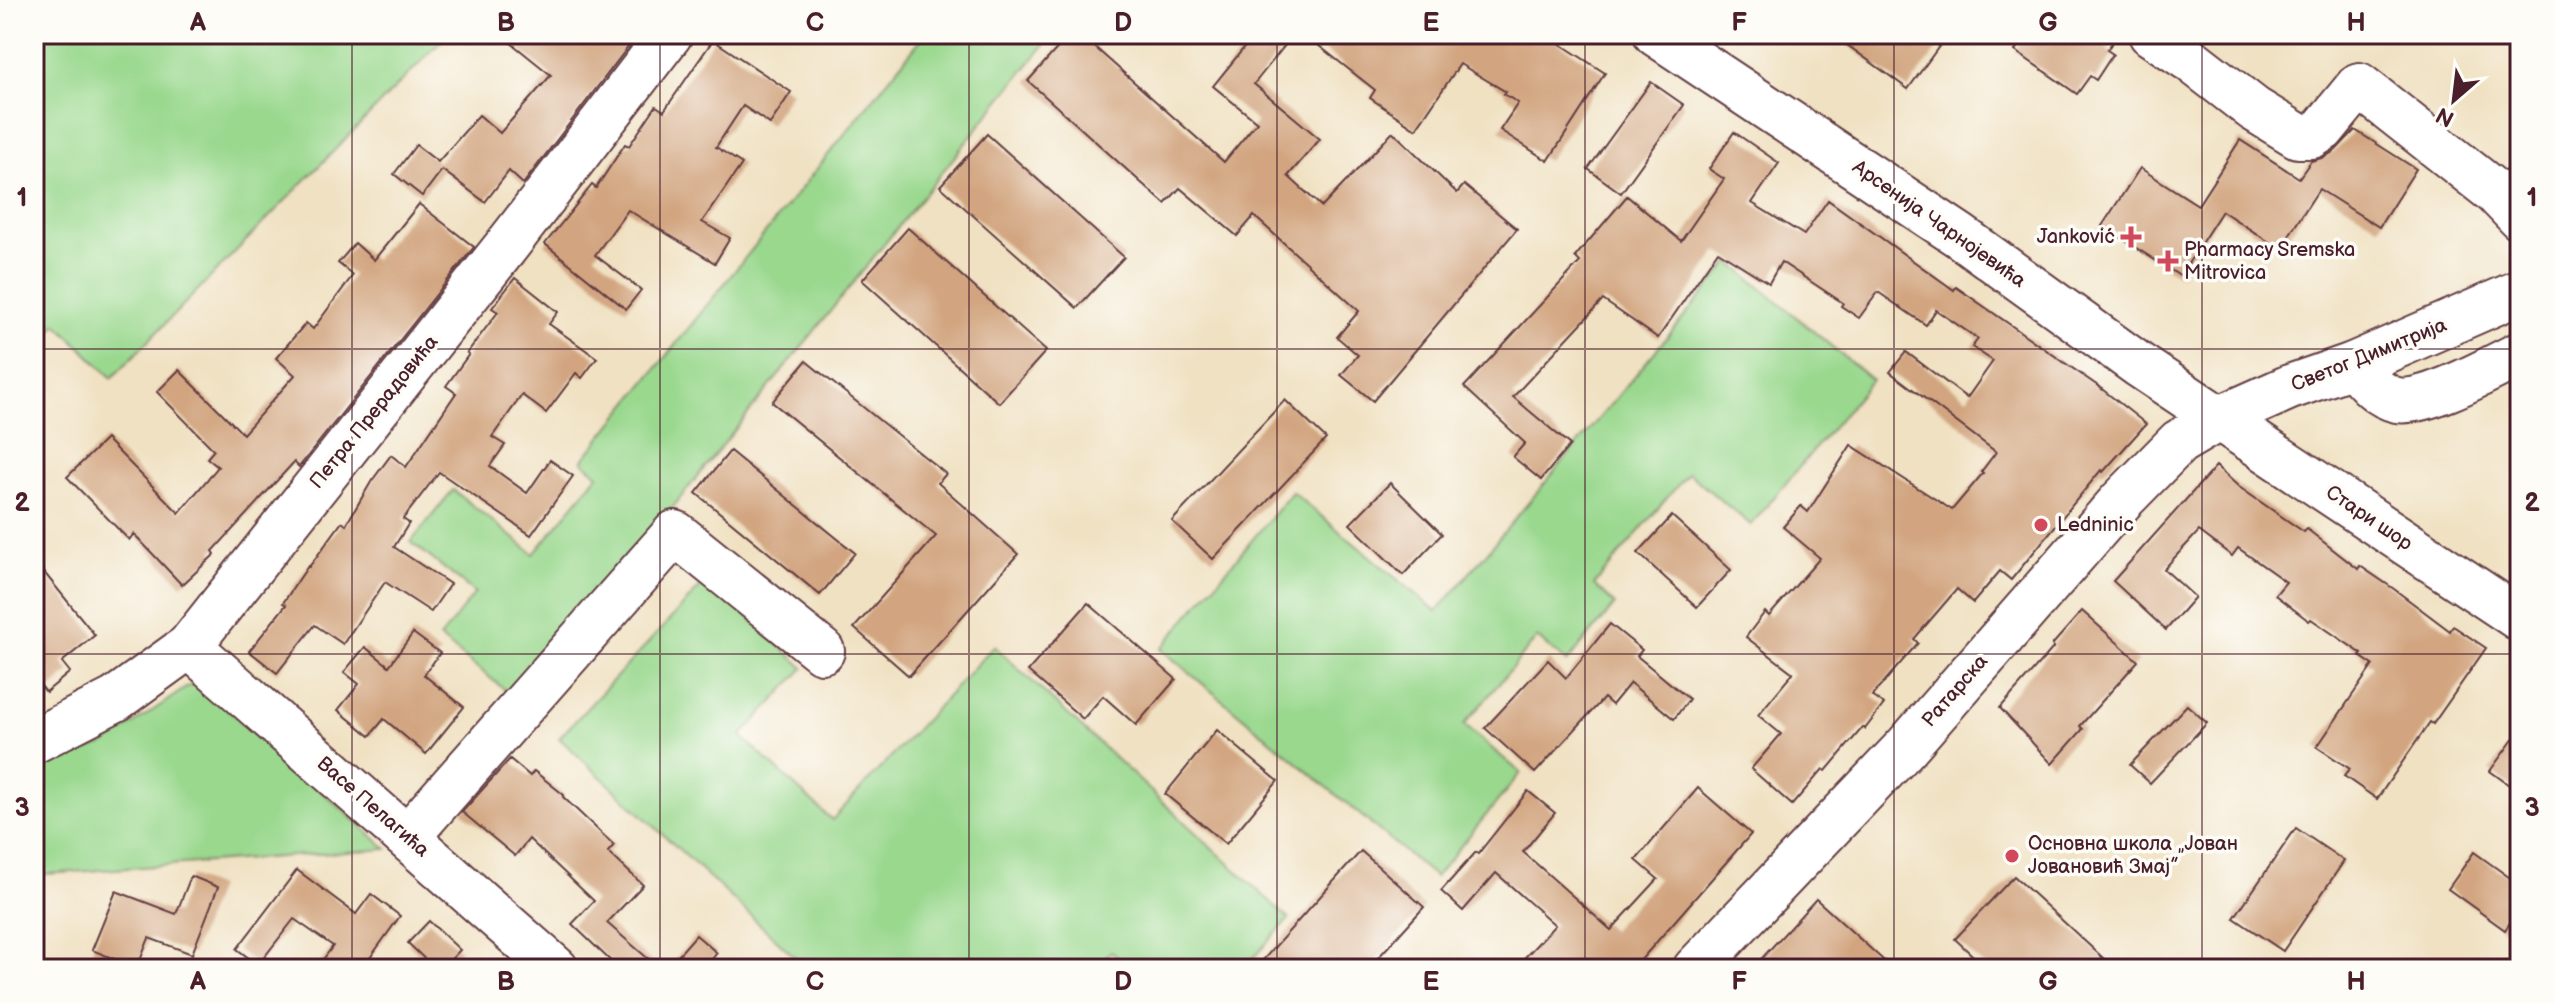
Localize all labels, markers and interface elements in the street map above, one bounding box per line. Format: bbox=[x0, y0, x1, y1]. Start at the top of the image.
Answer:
text: A bbox=[189, 8, 206, 39]
text: B bbox=[497, 8, 515, 39]
text: C bbox=[806, 8, 824, 39]
text: D bbox=[1114, 8, 1132, 39]
text: E bbox=[1423, 8, 1440, 39]
text: F bbox=[1731, 8, 1747, 39]
text: G bbox=[2038, 8, 2058, 39]
text: H bbox=[2346, 8, 2366, 39]
north arrow bbox=[2414, 60, 2494, 140]
text: N bbox=[2432, 101, 2459, 132]
street label: Арсенија Чарнојевића bbox=[1847, 155, 2030, 293]
text: 1 bbox=[17, 183, 27, 214]
text: 1 bbox=[2527, 183, 2537, 214]
place label: Janković bbox=[2037, 225, 2115, 249]
marker: Janković bbox=[2122, 228, 2140, 246]
place label: Pharmacy Sremska Mitrovica bbox=[2184, 238, 2355, 285]
marker: Pharmacy Sremska Mitrovica bbox=[2159, 252, 2177, 270]
street label: Светог Димитрија bbox=[2288, 313, 2450, 397]
street label: Петра Прерадовића bbox=[305, 330, 443, 494]
street label: Стари шор bbox=[2321, 480, 2417, 556]
text: 2 bbox=[14, 488, 30, 519]
text: 2 bbox=[2524, 488, 2540, 519]
place label: Ledninic bbox=[2057, 513, 2134, 537]
marker: Ledninic bbox=[2032, 516, 2050, 534]
street label: Ратарска bbox=[1917, 650, 1993, 732]
street label: Васе Пелагића bbox=[312, 752, 434, 862]
text: 3 bbox=[14, 793, 30, 824]
text: 3 bbox=[2524, 793, 2540, 824]
place label: Основна школа „Јован Јовановић Змај” bbox=[2028, 832, 2238, 879]
marker: Основна школа „Јован Јовановић Змај” bbox=[2003, 847, 2021, 865]
text: A bbox=[189, 967, 206, 998]
text: B bbox=[497, 967, 515, 998]
text: C bbox=[806, 967, 824, 998]
text: D bbox=[1114, 967, 1132, 998]
text: E bbox=[1423, 967, 1440, 998]
text: F bbox=[1731, 967, 1747, 998]
text: G bbox=[2038, 967, 2058, 998]
text: H bbox=[2346, 967, 2366, 998]

